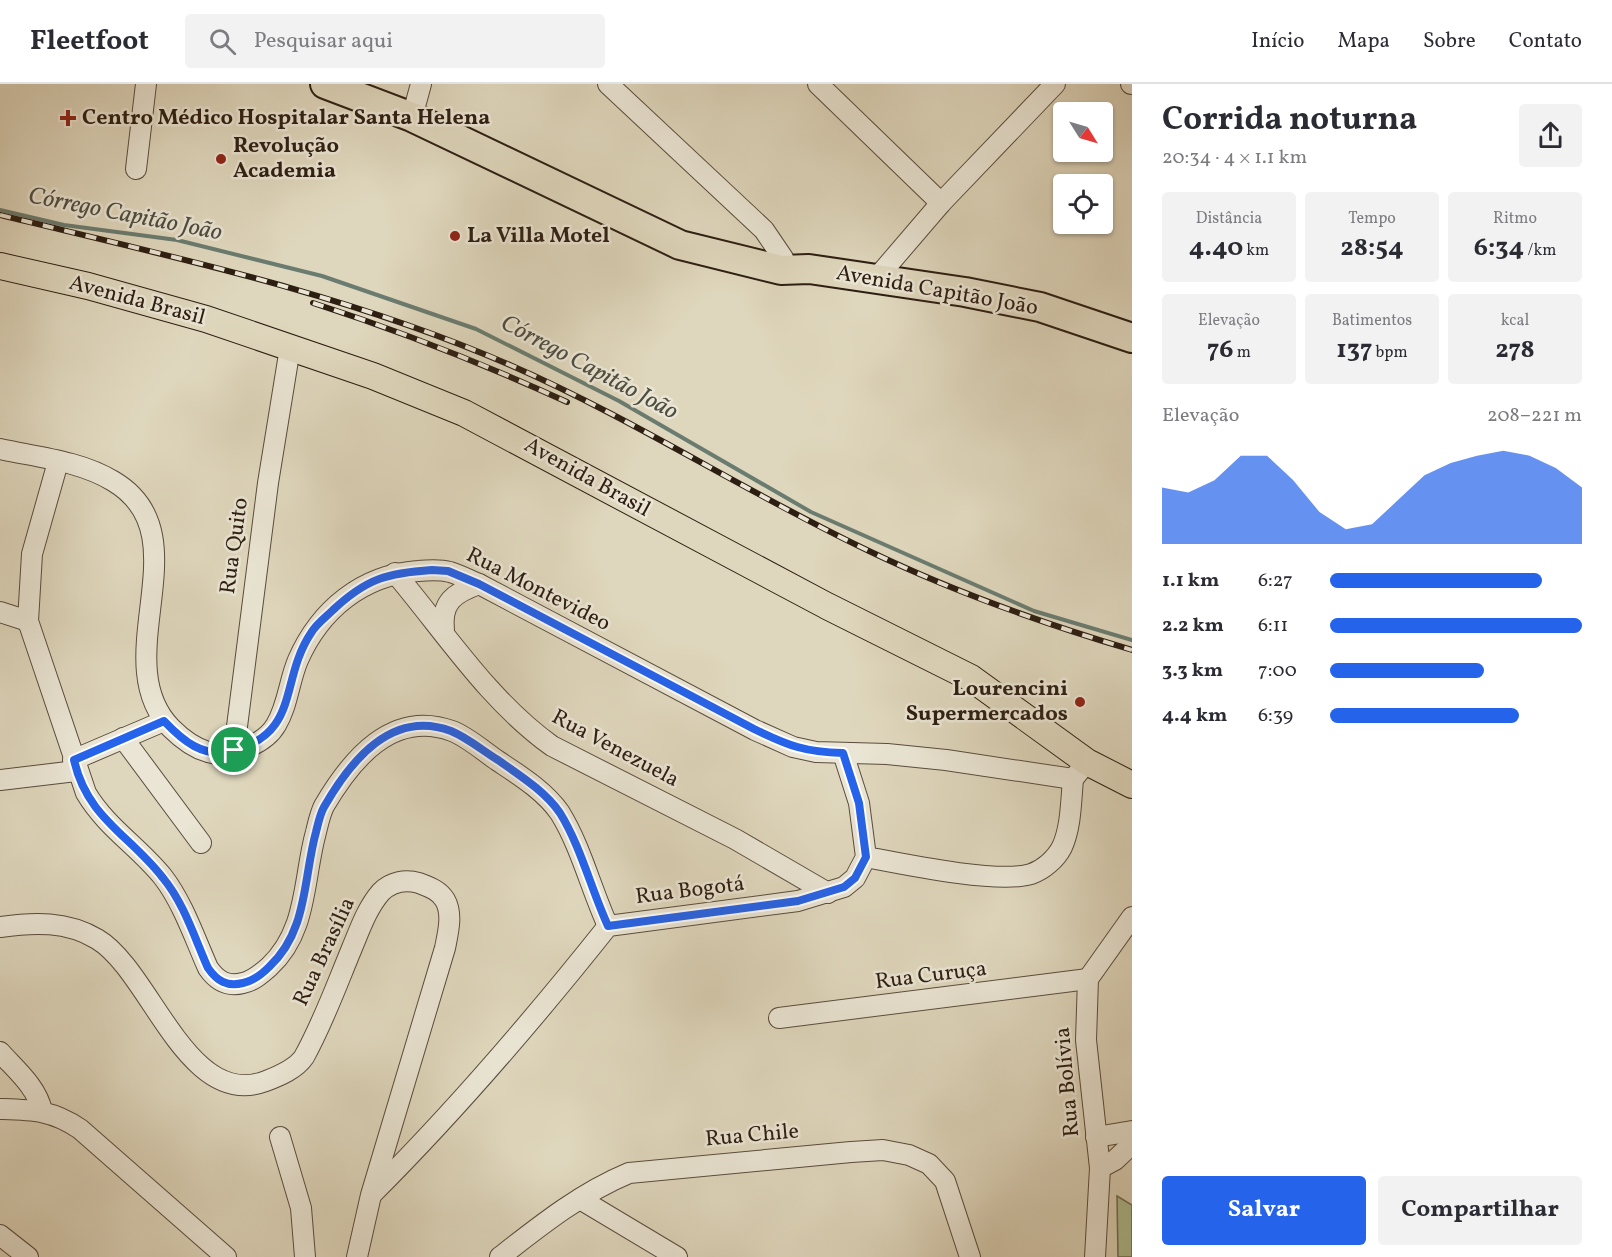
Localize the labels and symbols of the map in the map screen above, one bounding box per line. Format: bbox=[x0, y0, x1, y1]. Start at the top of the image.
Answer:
north arrow bbox=[1053, 102, 1113, 162]
place label: Centro Médico Hospitalar Santa Helena bbox=[82, 103, 490, 134]
marker: Centro Médico Hospitalar Santa Helena bbox=[59, 109, 77, 127]
place label: Revolução Academia bbox=[233, 131, 339, 187]
marker: Revolução Academia bbox=[214, 152, 228, 166]
water label: Córrego Capitão João bbox=[25, 180, 225, 250]
place label: La Villa Motel bbox=[467, 221, 610, 252]
marker: La Villa Motel bbox=[448, 229, 462, 243]
street label: Avenida Capitão João bbox=[834, 258, 1040, 324]
street label: Avenida Brasil bbox=[65, 268, 209, 334]
water label: Córrego Capitão João bbox=[494, 307, 684, 429]
street label: Avenida Brasil bbox=[518, 431, 656, 525]
street label: Rua Quito bbox=[213, 496, 257, 596]
street label: Rua Montevideo bbox=[460, 540, 616, 640]
place label: Lourencini Supermercados bbox=[906, 674, 1068, 730]
marker: Lourencini Supermercados bbox=[1073, 695, 1087, 709]
street label: Rua Venezuela bbox=[546, 702, 684, 796]
pin bbox=[208, 724, 259, 775]
street label: Rua Bogotá bbox=[634, 869, 746, 913]
street label: Rua Brasília bbox=[286, 892, 364, 1012]
street label: Rua Curuça bbox=[874, 954, 989, 998]
street label: Rua Bolívia bbox=[1048, 1026, 1088, 1138]
street label: Rua Chile bbox=[704, 1116, 800, 1156]

